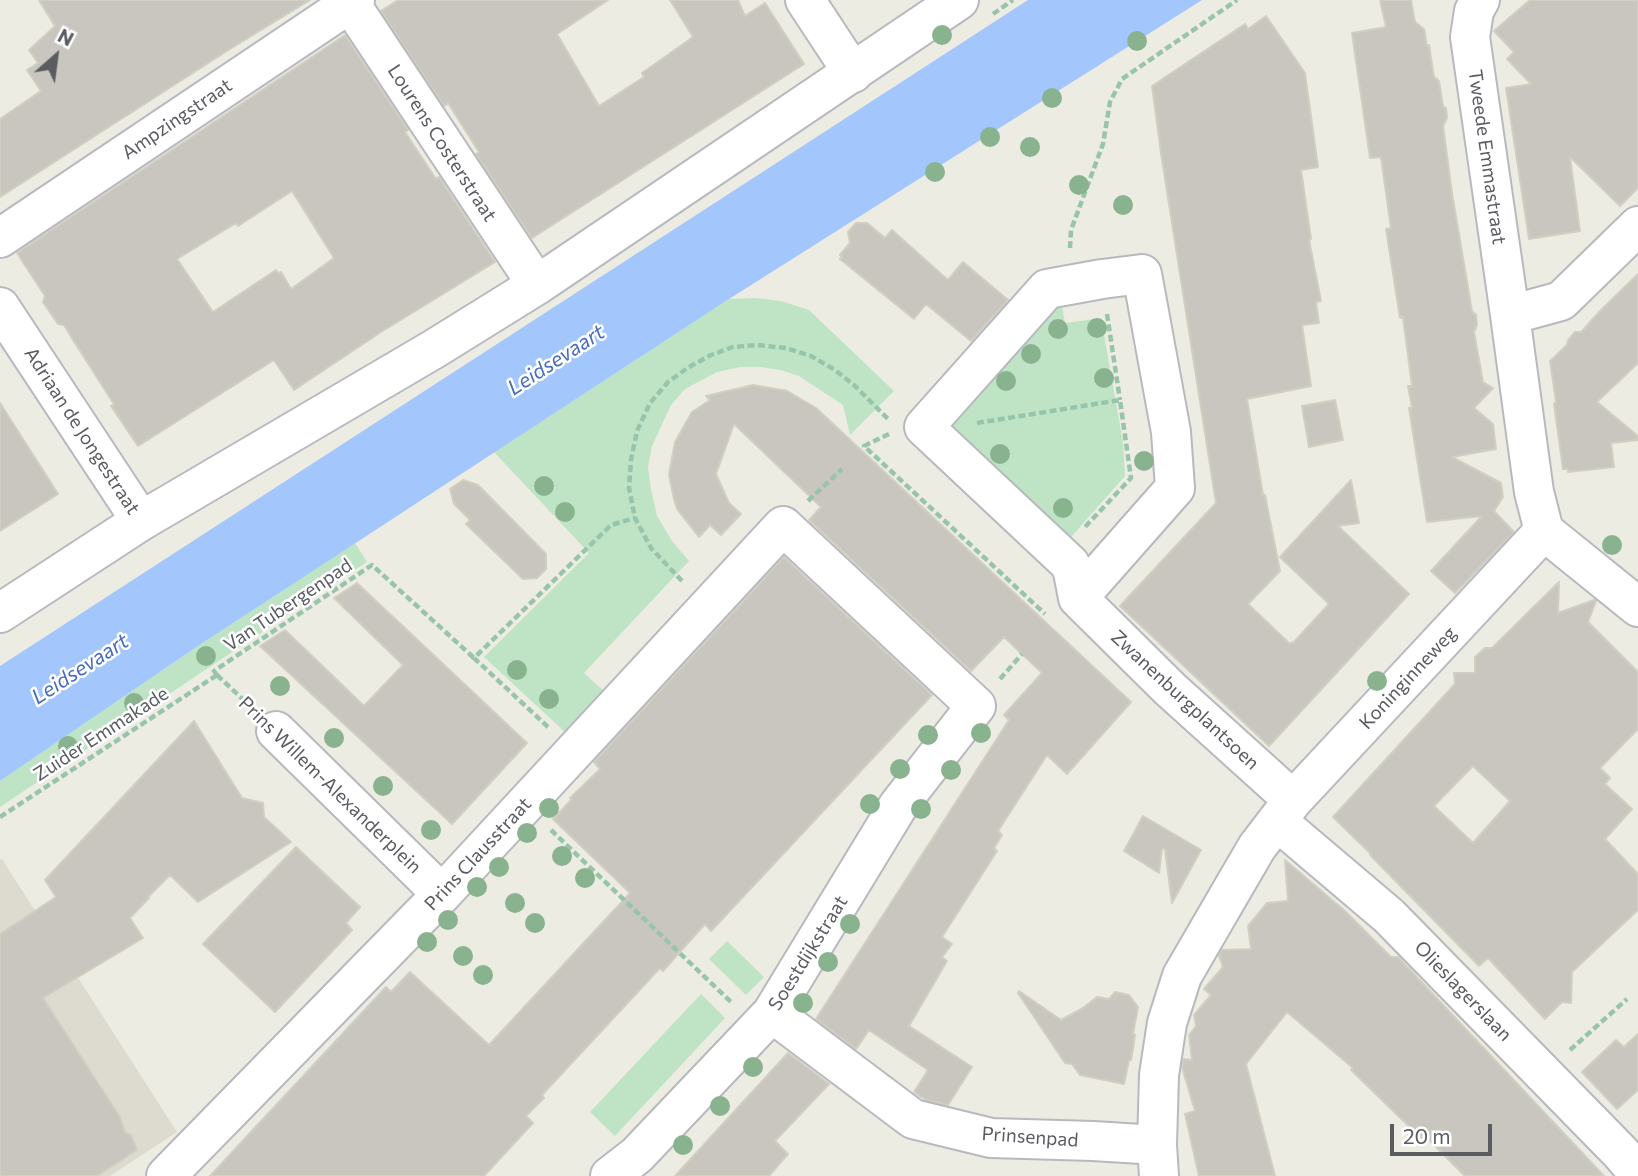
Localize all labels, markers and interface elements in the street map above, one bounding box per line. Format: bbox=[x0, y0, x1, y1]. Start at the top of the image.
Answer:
north arrow bbox=[21, 21, 91, 91]
text: N bbox=[54, 24, 78, 51]
street label: Lourens Costerstraat bbox=[383, 60, 501, 226]
street label: Tweede Emmastraat bbox=[1463, 68, 1511, 246]
street label: Ampzingstraat bbox=[118, 74, 236, 164]
water label: Leidsevaart bbox=[503, 319, 609, 401]
street label: Adriaan de Jongestraat bbox=[19, 343, 145, 519]
street label: Van Tubergenpad bbox=[220, 554, 356, 656]
street label: Koninginneweg bbox=[1355, 622, 1461, 734]
street label: Zwanenburgplantsoen bbox=[1106, 625, 1264, 775]
water label: Leidsevaart bbox=[27, 628, 133, 710]
street label: Zuider Emmakade bbox=[29, 682, 173, 786]
street label: Prins Willem-Alexanderplein bbox=[234, 692, 426, 878]
street label: Prins Clausstraat bbox=[420, 793, 536, 915]
street label: Soestdijkstraat bbox=[764, 891, 852, 1015]
street label: Olieslagerslaan bbox=[1410, 936, 1516, 1046]
scale bar bbox=[1393, 1110, 1494, 1154]
street label: Prinsenpad bbox=[981, 1122, 1079, 1152]
text: 20 m bbox=[1403, 1123, 1451, 1148]

